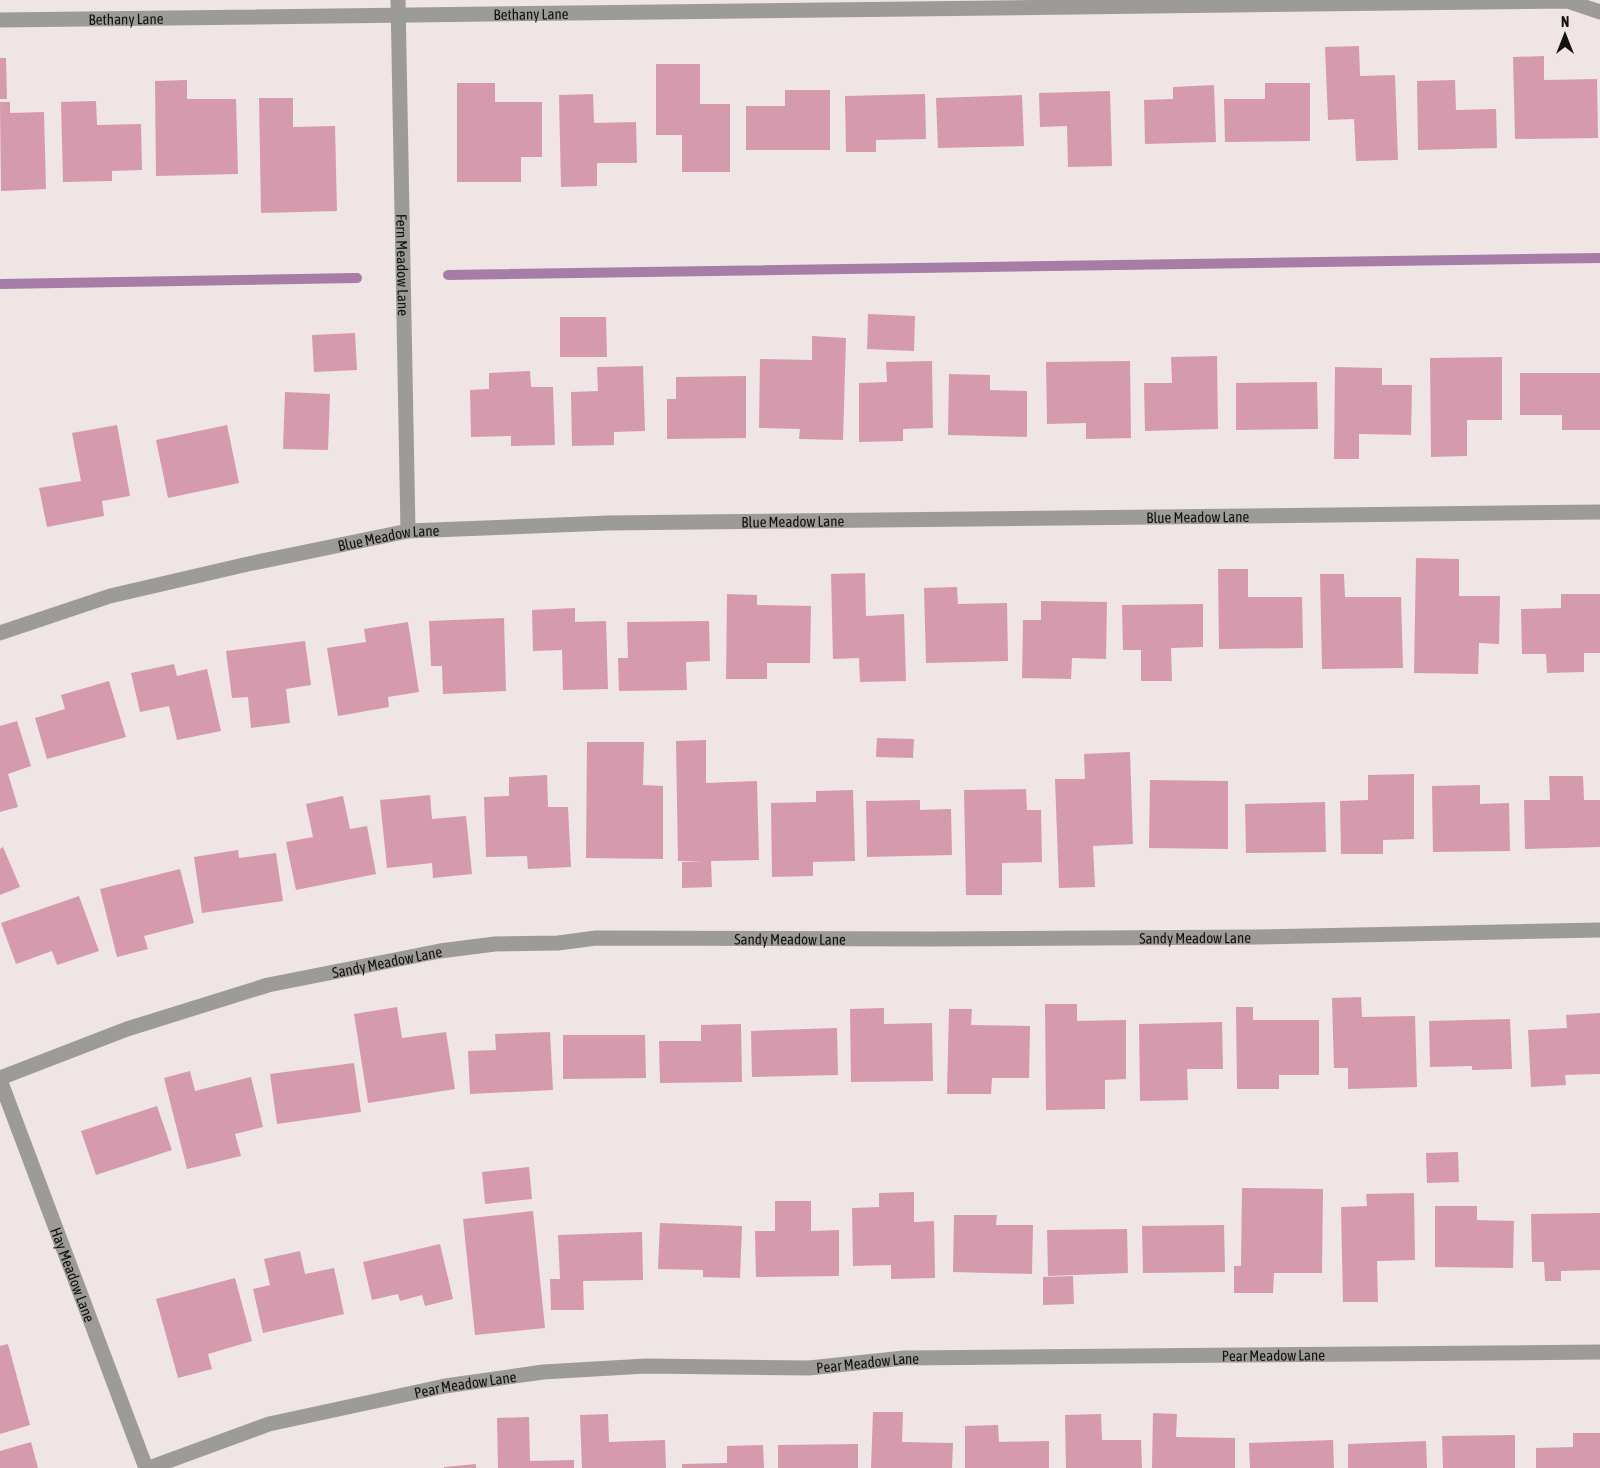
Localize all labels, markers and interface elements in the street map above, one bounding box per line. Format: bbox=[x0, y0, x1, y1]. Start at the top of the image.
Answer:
street label: Bethany Lane bbox=[493, 5, 569, 23]
street label: Bethany Lane bbox=[88, 10, 164, 27]
north arrow bbox=[1540, 10, 1590, 60]
text: N bbox=[1561, 14, 1569, 30]
street label: Fern Meadow Lane bbox=[394, 214, 412, 316]
street label: Blue Meadow Lane bbox=[1146, 507, 1250, 526]
street label: Blue Meadow Lane bbox=[741, 512, 845, 530]
street label: Blue Meadow Lane bbox=[336, 521, 440, 554]
street label: Sandy Meadow Lane bbox=[1139, 929, 1251, 946]
street label: Sandy Meadow Lane bbox=[734, 930, 846, 947]
street label: Sandy Meadow Lane bbox=[330, 942, 444, 981]
street label: Hay Meadow Lane bbox=[48, 1225, 99, 1325]
street label: Pear Meadow Lane bbox=[1222, 1346, 1325, 1364]
street label: Pear Meadow Lane bbox=[815, 1349, 919, 1376]
street label: Pear Meadow Lane bbox=[412, 1367, 517, 1401]

